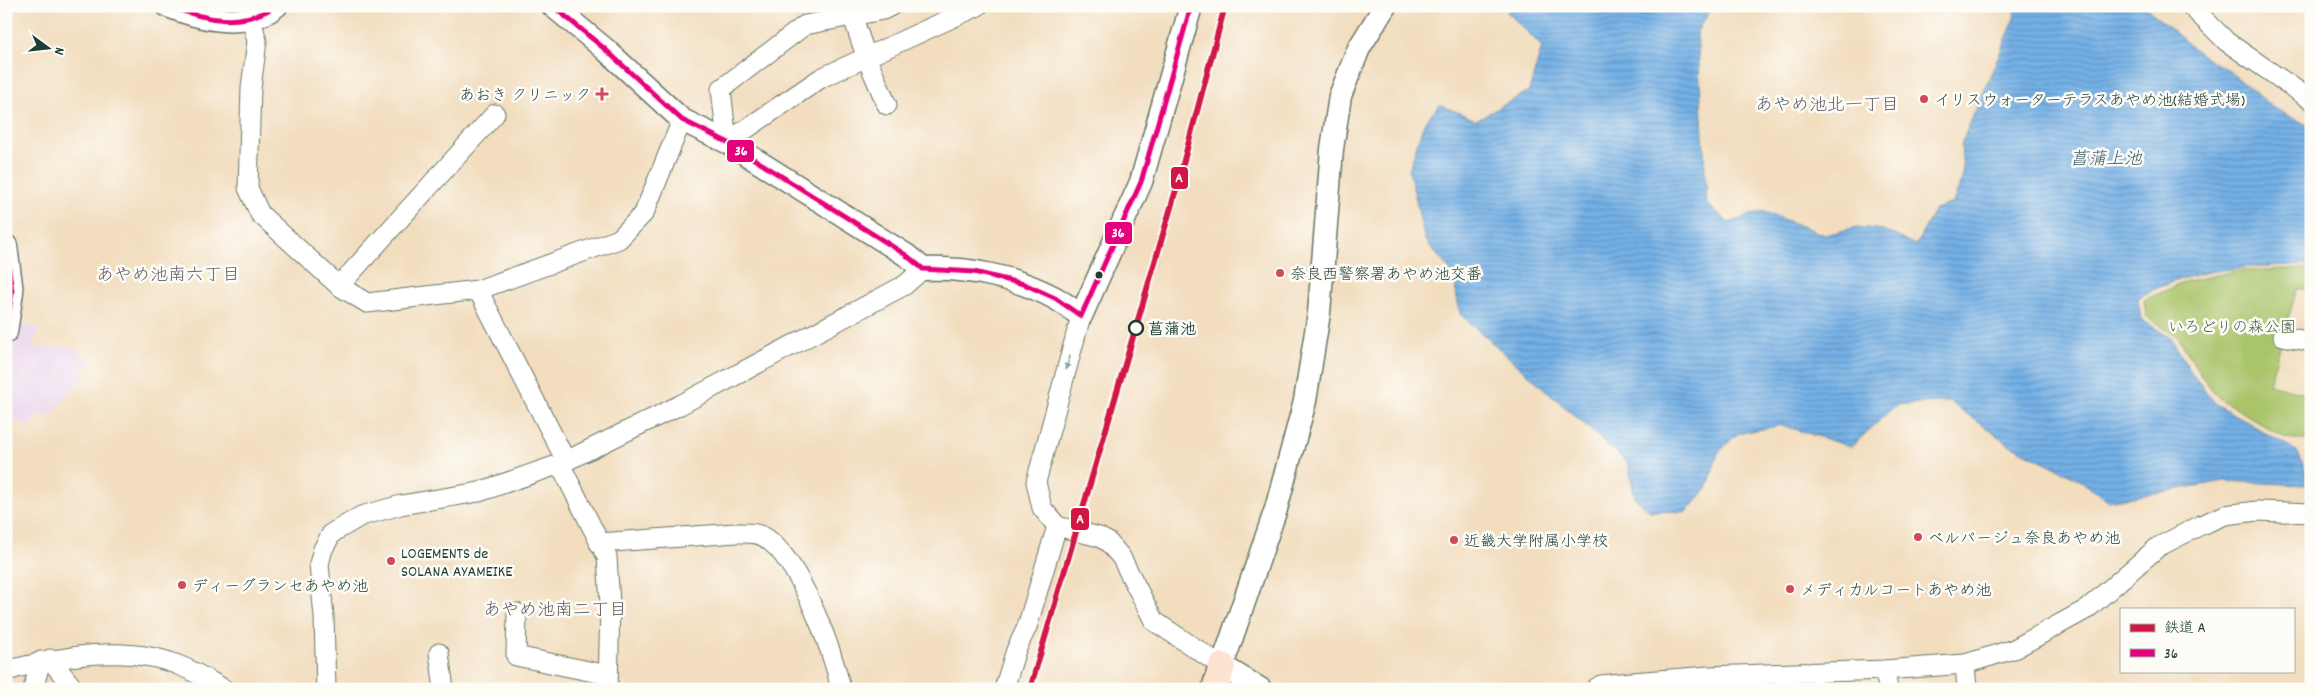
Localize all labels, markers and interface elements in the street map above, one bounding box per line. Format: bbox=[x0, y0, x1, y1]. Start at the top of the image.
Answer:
north arrow bbox=[22, 22, 72, 72]
text: N bbox=[48, 45, 69, 57]
place label: あおき クリニック bbox=[459, 85, 591, 108]
marker: あおき クリニック bbox=[595, 87, 609, 101]
place label: イリスウォーターテラスあやめ池(結婚式場) bbox=[1934, 90, 2245, 113]
marker: イリスウォーターテラスあやめ池(結婚式場) bbox=[1918, 93, 1930, 105]
district label: あやめ池北一丁目 bbox=[1755, 94, 1899, 119]
line badge: 36 bbox=[726, 139, 755, 163]
text: 36 bbox=[734, 142, 748, 162]
water label: 菖蒲上池 bbox=[2070, 148, 2143, 173]
line badge: A bbox=[1170, 166, 1189, 190]
text: A bbox=[1175, 169, 1183, 189]
line badge: 36 bbox=[1104, 221, 1133, 245]
text: 36 bbox=[1111, 224, 1125, 244]
district label: あやめ池南六丁目 bbox=[96, 264, 240, 289]
place label: 奈良西警察署あやめ池交番 bbox=[1290, 264, 1482, 287]
marker: 奈良西警察署あやめ池交番 bbox=[1274, 267, 1286, 279]
unlabelled marker bbox=[1094, 270, 1104, 280]
park label: いろどりの森公園 bbox=[2168, 317, 2296, 340]
place label: 菖蒲池 bbox=[1148, 319, 1196, 342]
marker: 菖蒲池 bbox=[1128, 320, 1144, 336]
one-way arrow bbox=[1064, 355, 1072, 370]
line badge: A bbox=[1070, 507, 1090, 531]
text: A bbox=[1076, 510, 1084, 530]
place label: ベルパージュ奈良あやめ池 bbox=[1928, 528, 2120, 551]
place label: 近畿大学附属小学校 bbox=[1464, 531, 1608, 554]
marker: ベルパージュ奈良あやめ池 bbox=[1912, 531, 1924, 543]
marker: 近畿大学附属小学校 bbox=[1448, 534, 1460, 546]
place label: LOGEMENTS de SOLANA AYAMEIKE bbox=[401, 543, 513, 584]
marker: LOGEMENTS de SOLANA AYAMEIKE bbox=[385, 555, 397, 567]
place label: ディーグランセあやめ池 bbox=[192, 576, 368, 599]
marker: ディーグランセあやめ池 bbox=[176, 579, 188, 591]
place label: メディカルコートあやめ池 bbox=[1800, 580, 1991, 603]
marker: メディカルコートあやめ池 bbox=[1784, 583, 1796, 595]
district label: あやめ池南二丁目 bbox=[483, 599, 627, 624]
legend bbox=[2120, 608, 2294, 672]
text: 鉄道 A bbox=[2164, 618, 2206, 640]
text: 36 bbox=[2164, 644, 2178, 666]

